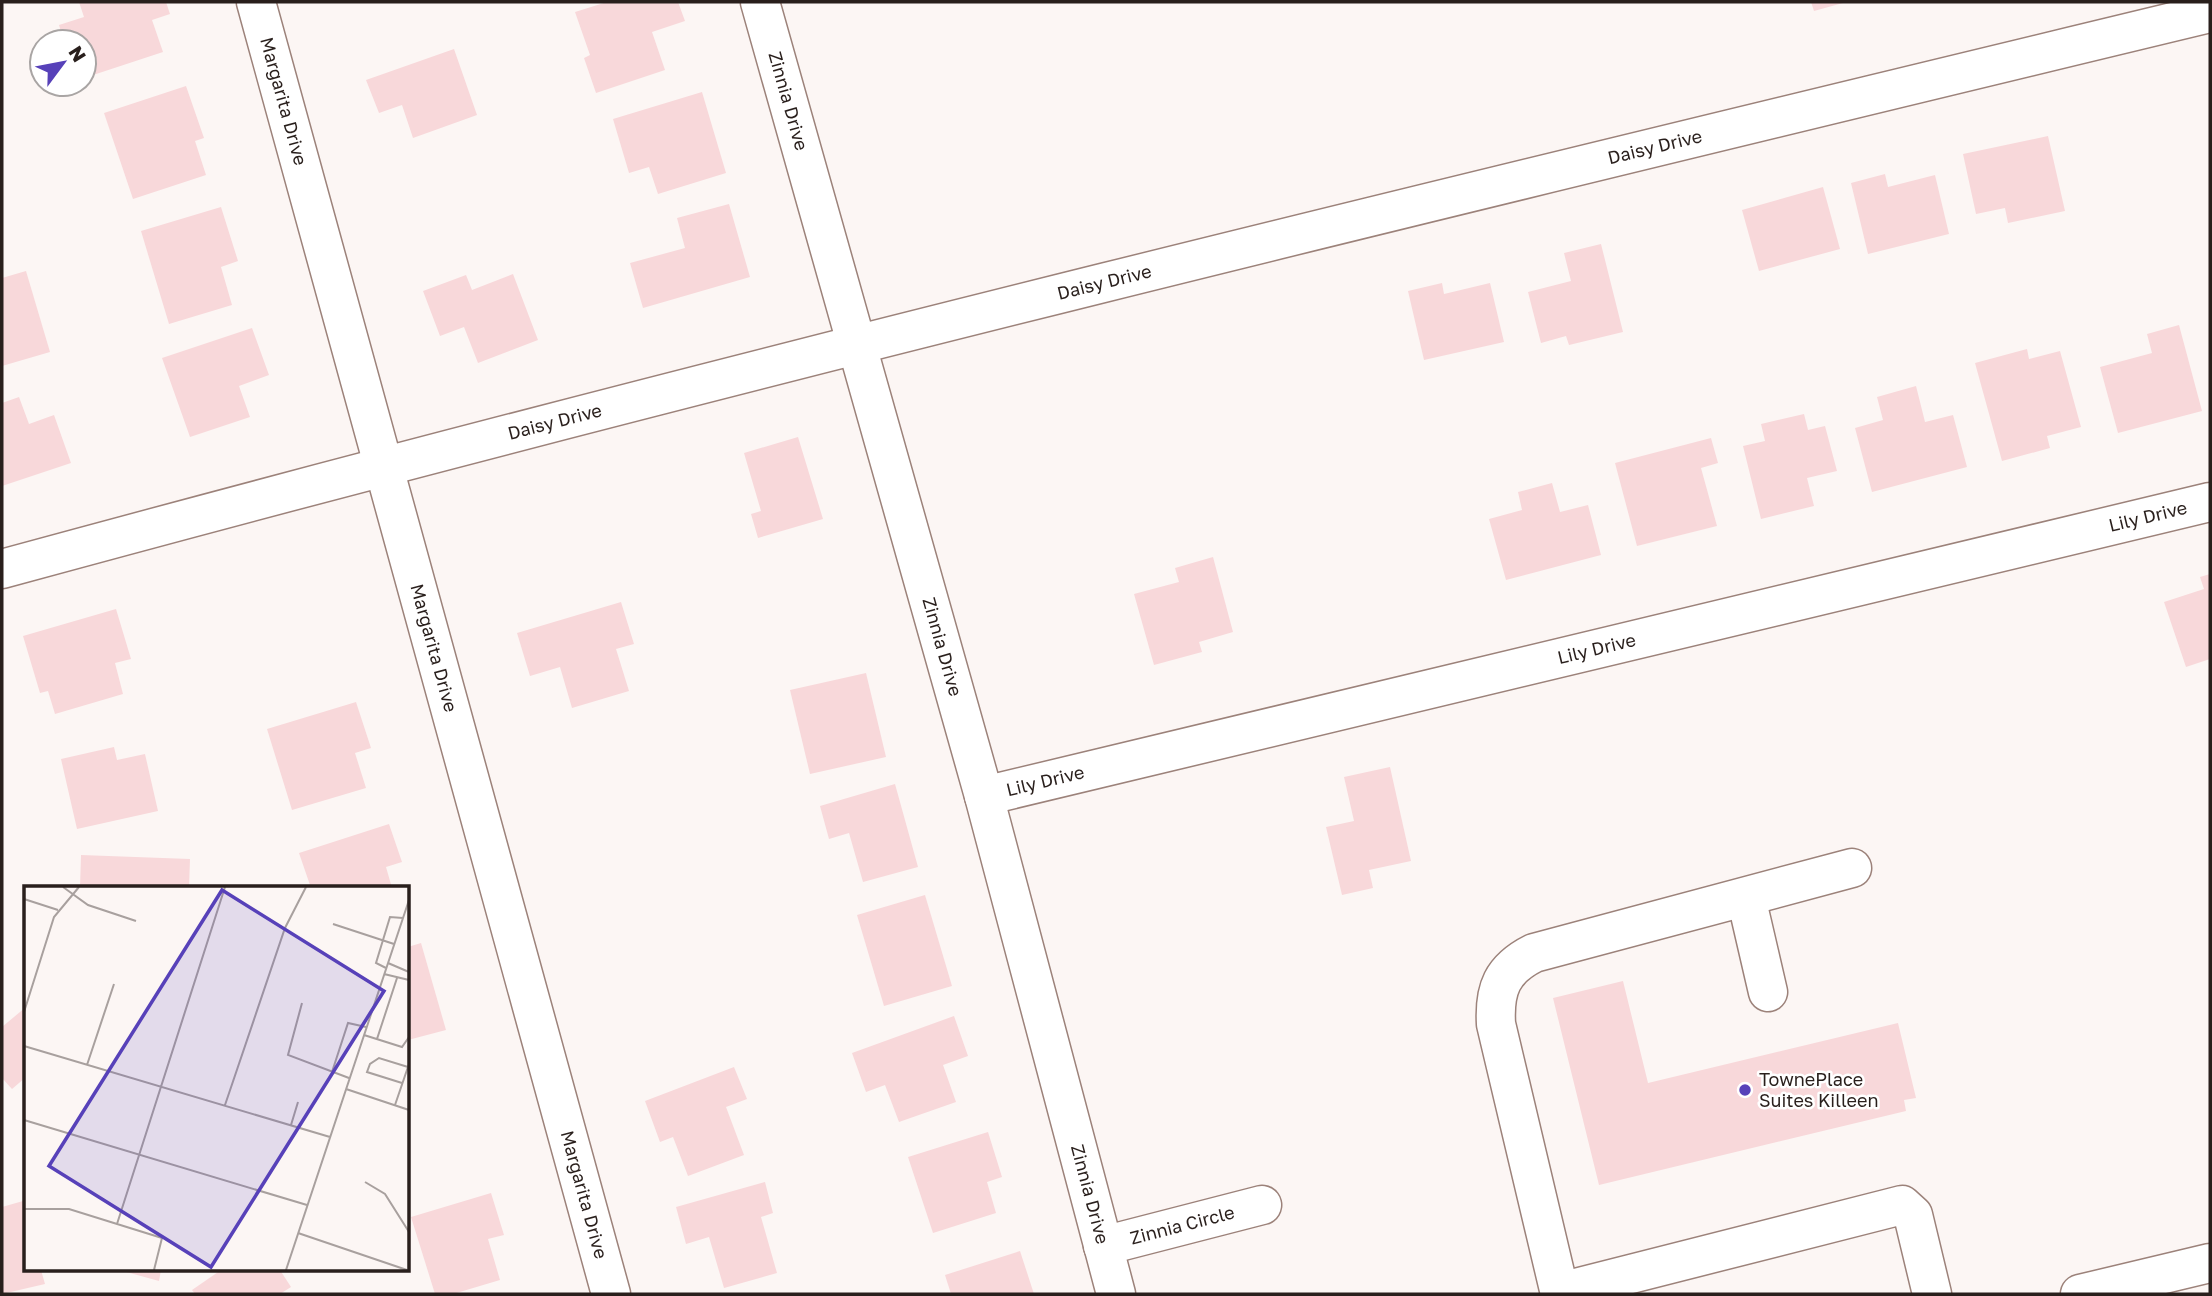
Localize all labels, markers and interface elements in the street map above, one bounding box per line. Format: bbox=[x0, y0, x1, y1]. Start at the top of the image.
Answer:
north arrow bbox=[28, 28, 98, 98]
street label: Margarita Drive bbox=[256, 34, 312, 168]
text: N bbox=[64, 42, 91, 66]
street label: Zinnia Drive bbox=[765, 49, 813, 153]
street label: Daisy Drive bbox=[1605, 124, 1704, 168]
street label: Daisy Drive bbox=[1055, 259, 1154, 304]
street label: Daisy Drive bbox=[505, 398, 604, 444]
street label: Lily Drive bbox=[2106, 496, 2189, 536]
street label: Margarita Drive bbox=[406, 581, 463, 714]
street label: Zinnia Drive bbox=[918, 595, 967, 699]
street label: Lily Drive bbox=[1555, 628, 1638, 668]
street label: Lily Drive bbox=[1004, 760, 1086, 800]
inset map bbox=[24, 886, 410, 1272]
place label: TownePlace Suites Killeen bbox=[1759, 1068, 1878, 1111]
marker: TownePlace Suites Killeen bbox=[1737, 1082, 1753, 1098]
street label: Margarita Drive bbox=[557, 1128, 613, 1261]
street label: Zinnia Drive bbox=[1067, 1142, 1114, 1246]
street label: Zinnia Circle bbox=[1128, 1201, 1237, 1249]

